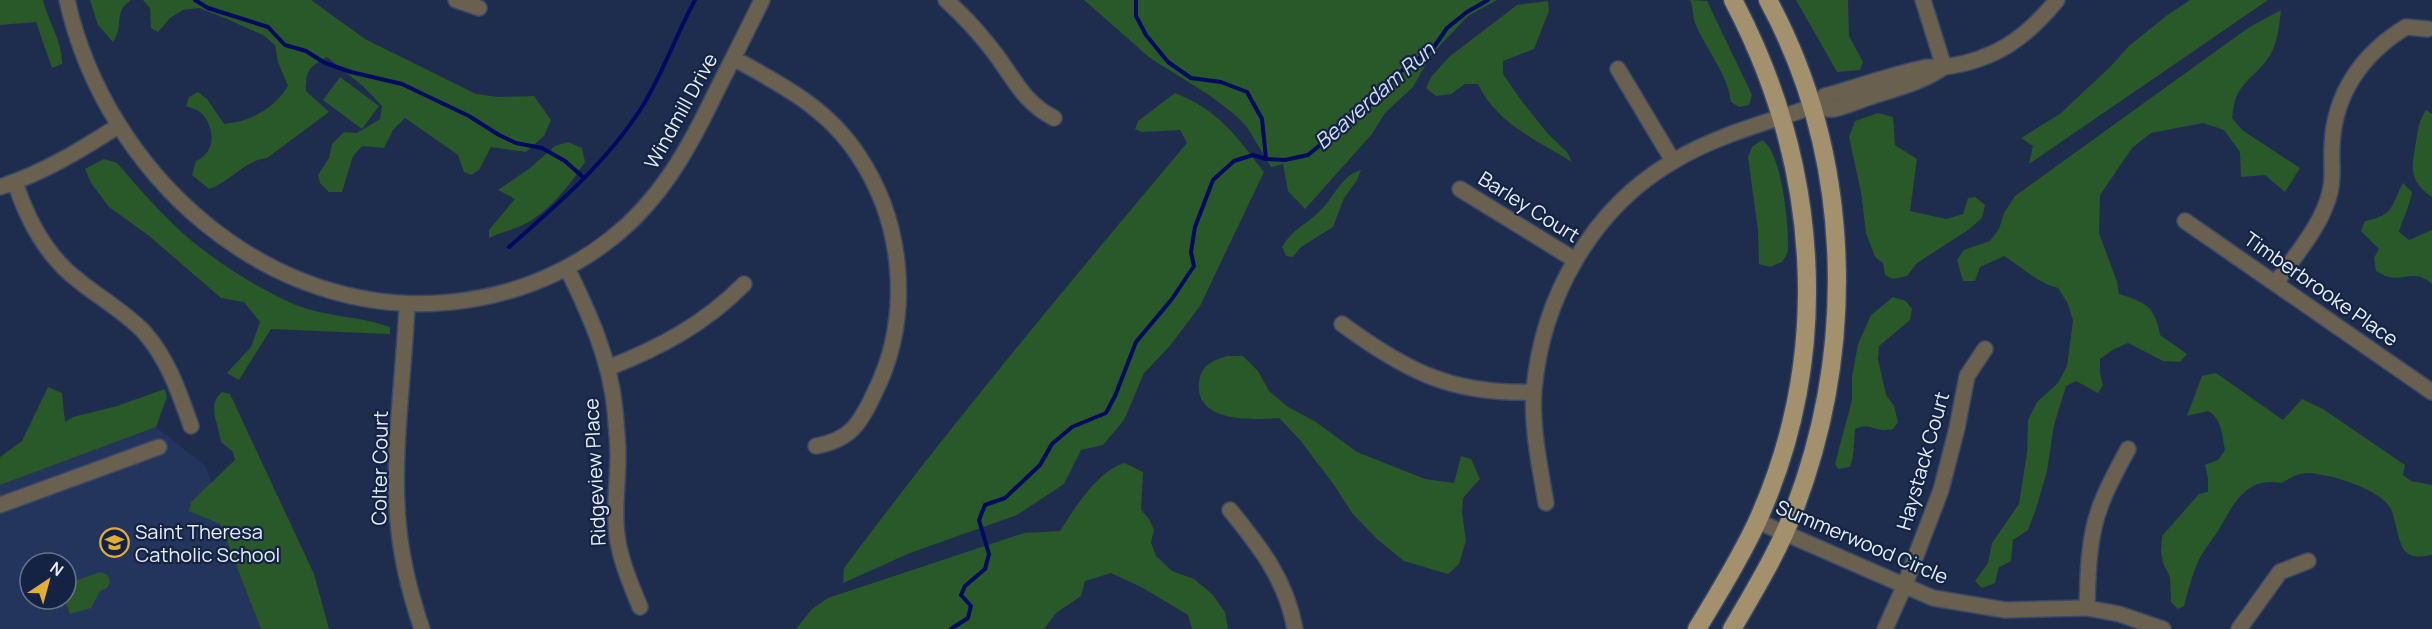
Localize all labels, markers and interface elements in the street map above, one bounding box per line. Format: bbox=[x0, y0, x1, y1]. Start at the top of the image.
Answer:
water label: Beaverdam Run bbox=[1308, 34, 1441, 155]
street label: Windmill Drive bbox=[638, 48, 723, 173]
street label: Barley Court bbox=[1474, 165, 1585, 248]
street label: Timberbrooke Place bbox=[2239, 225, 2404, 352]
street label: Haystack Court bbox=[1890, 389, 1955, 533]
street label: Ridgeview Place bbox=[577, 397, 612, 547]
street label: Colter Court bbox=[365, 410, 394, 525]
street label: Summerwood Circle bbox=[1772, 493, 1952, 590]
place label: Saint Theresa Catholic School bbox=[135, 518, 280, 568]
school or university icon: Saint Theresa Catholic School bbox=[98, 527, 130, 559]
north arrow bbox=[18, 551, 78, 611]
text: N bbox=[46, 557, 68, 581]

